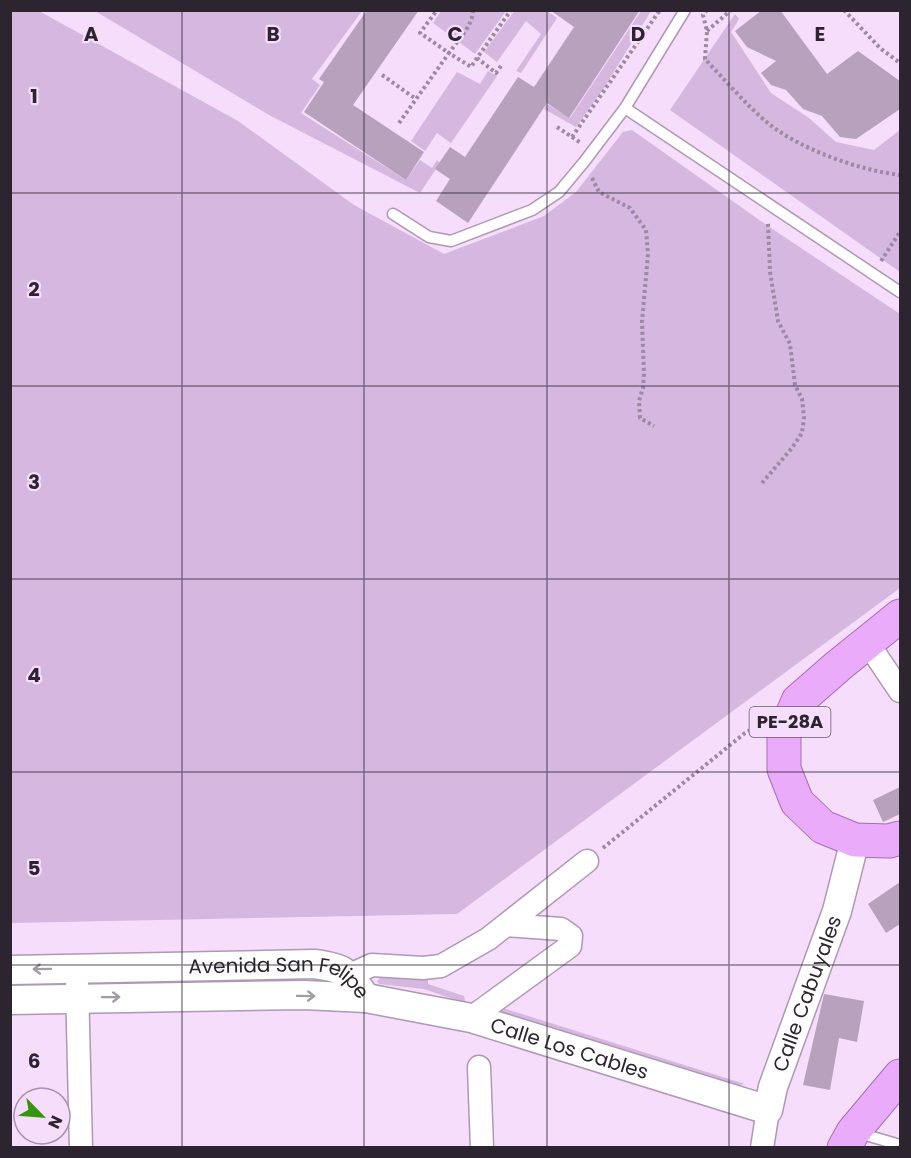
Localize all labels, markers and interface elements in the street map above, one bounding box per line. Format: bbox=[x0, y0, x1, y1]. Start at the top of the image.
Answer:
text: A bbox=[84, 20, 99, 48]
text: B bbox=[266, 20, 280, 48]
text: C bbox=[447, 20, 463, 48]
text: D bbox=[631, 20, 645, 48]
text: E bbox=[815, 20, 825, 48]
text: 1 bbox=[30, 82, 38, 110]
text: 2 bbox=[28, 275, 40, 303]
text: 3 bbox=[28, 468, 40, 496]
text: 4 bbox=[27, 661, 41, 689]
road number: PE-28A bbox=[750, 707, 830, 737]
text: 5 bbox=[28, 854, 41, 882]
street label: Calle Cabuyales bbox=[766, 911, 848, 1076]
street label: Avenida San Felipe bbox=[188, 950, 376, 1004]
one-way arrow bbox=[33, 963, 53, 975]
one-way arrow bbox=[295, 990, 315, 1001]
one-way arrow bbox=[100, 992, 120, 1003]
street label: Calle Los Cables bbox=[487, 1011, 652, 1086]
text: 6 bbox=[28, 1047, 40, 1075]
north arrow bbox=[12, 1086, 72, 1146]
text: N bbox=[42, 1112, 68, 1132]

